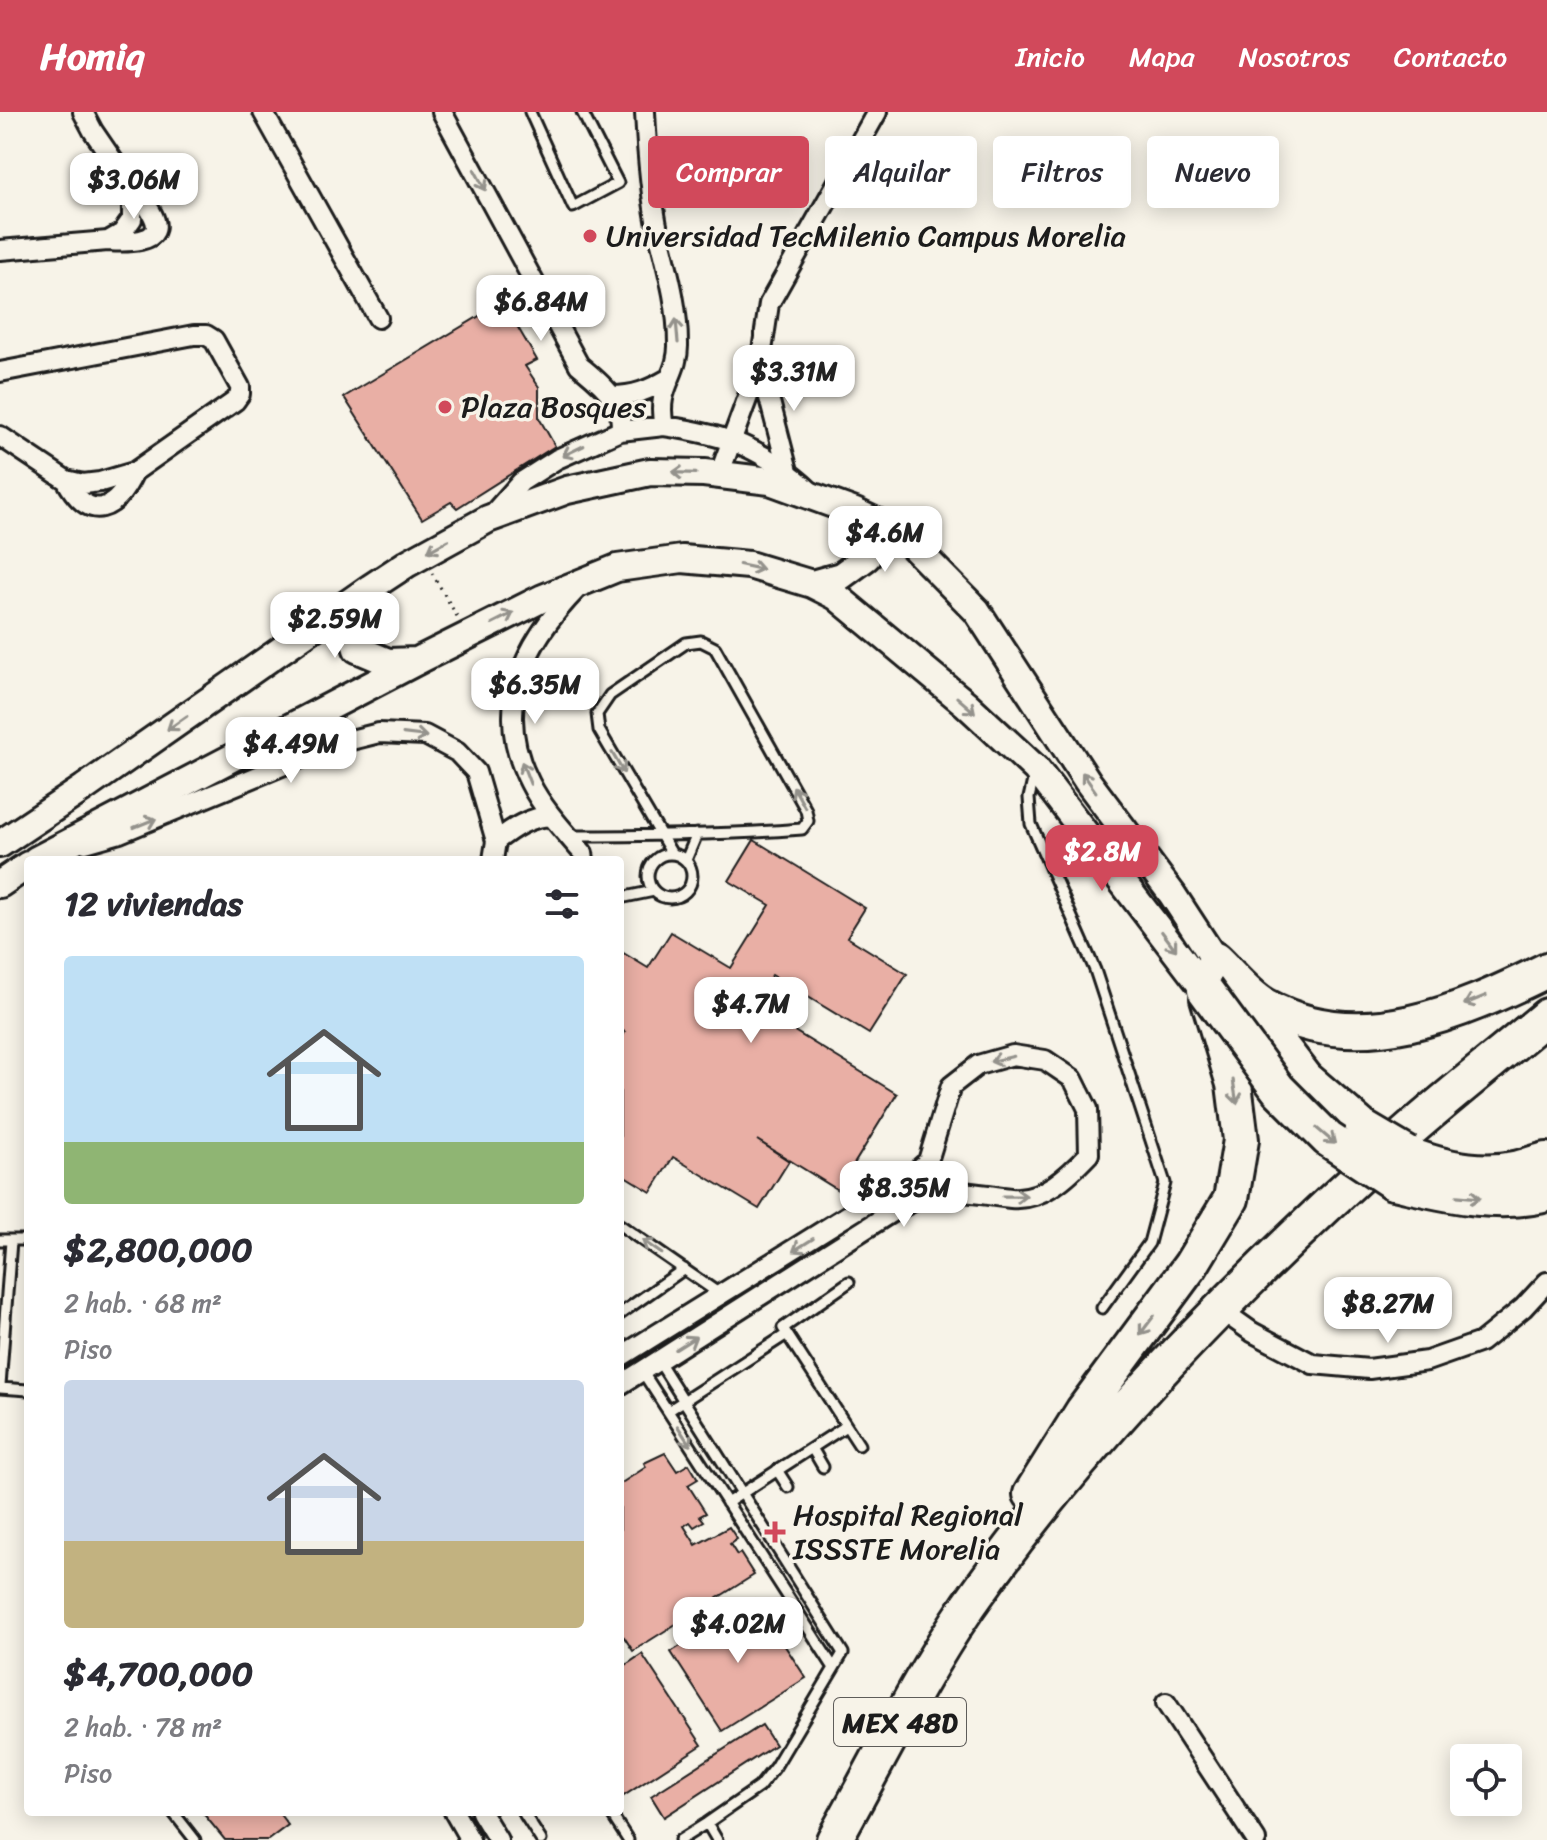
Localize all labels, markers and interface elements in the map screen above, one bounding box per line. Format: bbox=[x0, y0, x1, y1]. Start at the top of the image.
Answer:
text: Homiq bbox=[40, 23, 144, 90]
text: Inicio bbox=[1015, 32, 1085, 81]
text: Mapa bbox=[1129, 32, 1195, 81]
text: Nosotros bbox=[1239, 32, 1350, 81]
text: Contacto bbox=[1394, 32, 1507, 81]
chip: Comprar bbox=[648, 136, 809, 208]
chip: Alquilar bbox=[825, 136, 977, 208]
chip: Filtros bbox=[993, 136, 1131, 208]
chip: Nuevo bbox=[1147, 136, 1279, 208]
pin: $3.06M bbox=[69, 153, 199, 221]
text: $3.06M bbox=[88, 156, 180, 202]
one-way arrow bbox=[472, 168, 488, 192]
place label: Universidad TecMilenio Campus Morelia bbox=[606, 209, 1126, 263]
marker: Universidad TecMilenio Campus Morelia bbox=[581, 227, 599, 245]
pin: $6.84M bbox=[476, 275, 606, 343]
text: $6.84M bbox=[494, 278, 588, 324]
one-way arrow bbox=[670, 318, 685, 345]
pin: $3.31M bbox=[729, 345, 859, 413]
text: $3.31M bbox=[751, 348, 837, 394]
place label: Plaza Bosques bbox=[461, 380, 646, 434]
marker: Plaza Bosques bbox=[436, 398, 454, 416]
one-way arrow bbox=[561, 444, 585, 459]
one-way arrow bbox=[671, 465, 698, 480]
pin: $4.6M bbox=[829, 506, 941, 574]
text: $4.6M bbox=[846, 509, 924, 555]
one-way arrow bbox=[427, 539, 451, 554]
one-way arrow bbox=[737, 560, 763, 575]
pin: $2.59M bbox=[270, 592, 400, 660]
text: $2.59M bbox=[288, 595, 382, 641]
one-way arrow bbox=[490, 610, 514, 625]
pin: $6.35M bbox=[470, 658, 600, 726]
text: $6.35M bbox=[489, 661, 581, 707]
one-way arrow bbox=[956, 695, 976, 713]
one-way arrow bbox=[166, 715, 188, 731]
pin: $4.49M bbox=[226, 717, 356, 785]
text: $4.49M bbox=[243, 720, 339, 766]
one-way arrow bbox=[401, 728, 428, 743]
one-way arrow bbox=[610, 751, 626, 774]
one-way arrow bbox=[518, 761, 532, 786]
one-way arrow bbox=[1081, 771, 1097, 793]
one-way arrow bbox=[791, 786, 806, 810]
one-way arrow bbox=[132, 815, 157, 830]
pin: $2.8M bbox=[1046, 825, 1158, 893]
text: $2.8M bbox=[1063, 828, 1141, 874]
text: 12 viviendas bbox=[64, 874, 243, 934]
icon: filters bbox=[540, 882, 584, 926]
one-way arrow bbox=[1160, 930, 1177, 951]
pin: $4.7M bbox=[695, 977, 807, 1045]
text: $4.7M bbox=[712, 980, 790, 1026]
one-way arrow bbox=[1463, 994, 1488, 1009]
icon: home bbox=[252, 1008, 396, 1152]
one-way arrow bbox=[989, 1052, 1015, 1067]
one-way arrow bbox=[1228, 1078, 1243, 1104]
one-way arrow bbox=[1316, 1127, 1336, 1145]
pin: $8.35M bbox=[839, 1161, 969, 1229]
text: $8.35M bbox=[858, 1164, 950, 1210]
one-way arrow bbox=[1001, 1188, 1028, 1204]
one-way arrow bbox=[1455, 1190, 1482, 1205]
text: $2,800,000 bbox=[64, 1220, 253, 1280]
one-way arrow bbox=[792, 1237, 815, 1253]
one-way arrow bbox=[642, 1239, 664, 1255]
pin: $8.27M bbox=[1323, 1277, 1453, 1345]
text: 2 hab. · 68 m² bbox=[64, 1280, 222, 1326]
text: $8.27M bbox=[1342, 1280, 1434, 1326]
one-way arrow bbox=[1139, 1313, 1155, 1335]
text: Piso bbox=[64, 1326, 112, 1372]
one-way arrow bbox=[674, 1334, 697, 1350]
one-way arrow bbox=[676, 1424, 692, 1447]
icon: home bbox=[252, 1432, 396, 1576]
place label: Hospital Regional ISSSTE Morelia bbox=[792, 1488, 1024, 1576]
marker: Hospital Regional ISSSTE Morelia bbox=[764, 1521, 786, 1543]
pin: $4.02M bbox=[673, 1597, 803, 1665]
text: $4.02M bbox=[691, 1600, 785, 1646]
text: $4,700,000 bbox=[64, 1644, 253, 1704]
road number: MEX 48D bbox=[834, 1698, 966, 1746]
text: 2 hab. · 78 m² bbox=[64, 1704, 222, 1750]
map controls bbox=[1450, 1744, 1522, 1816]
button: locate bbox=[1450, 1744, 1522, 1816]
text: Piso bbox=[64, 1750, 112, 1796]

